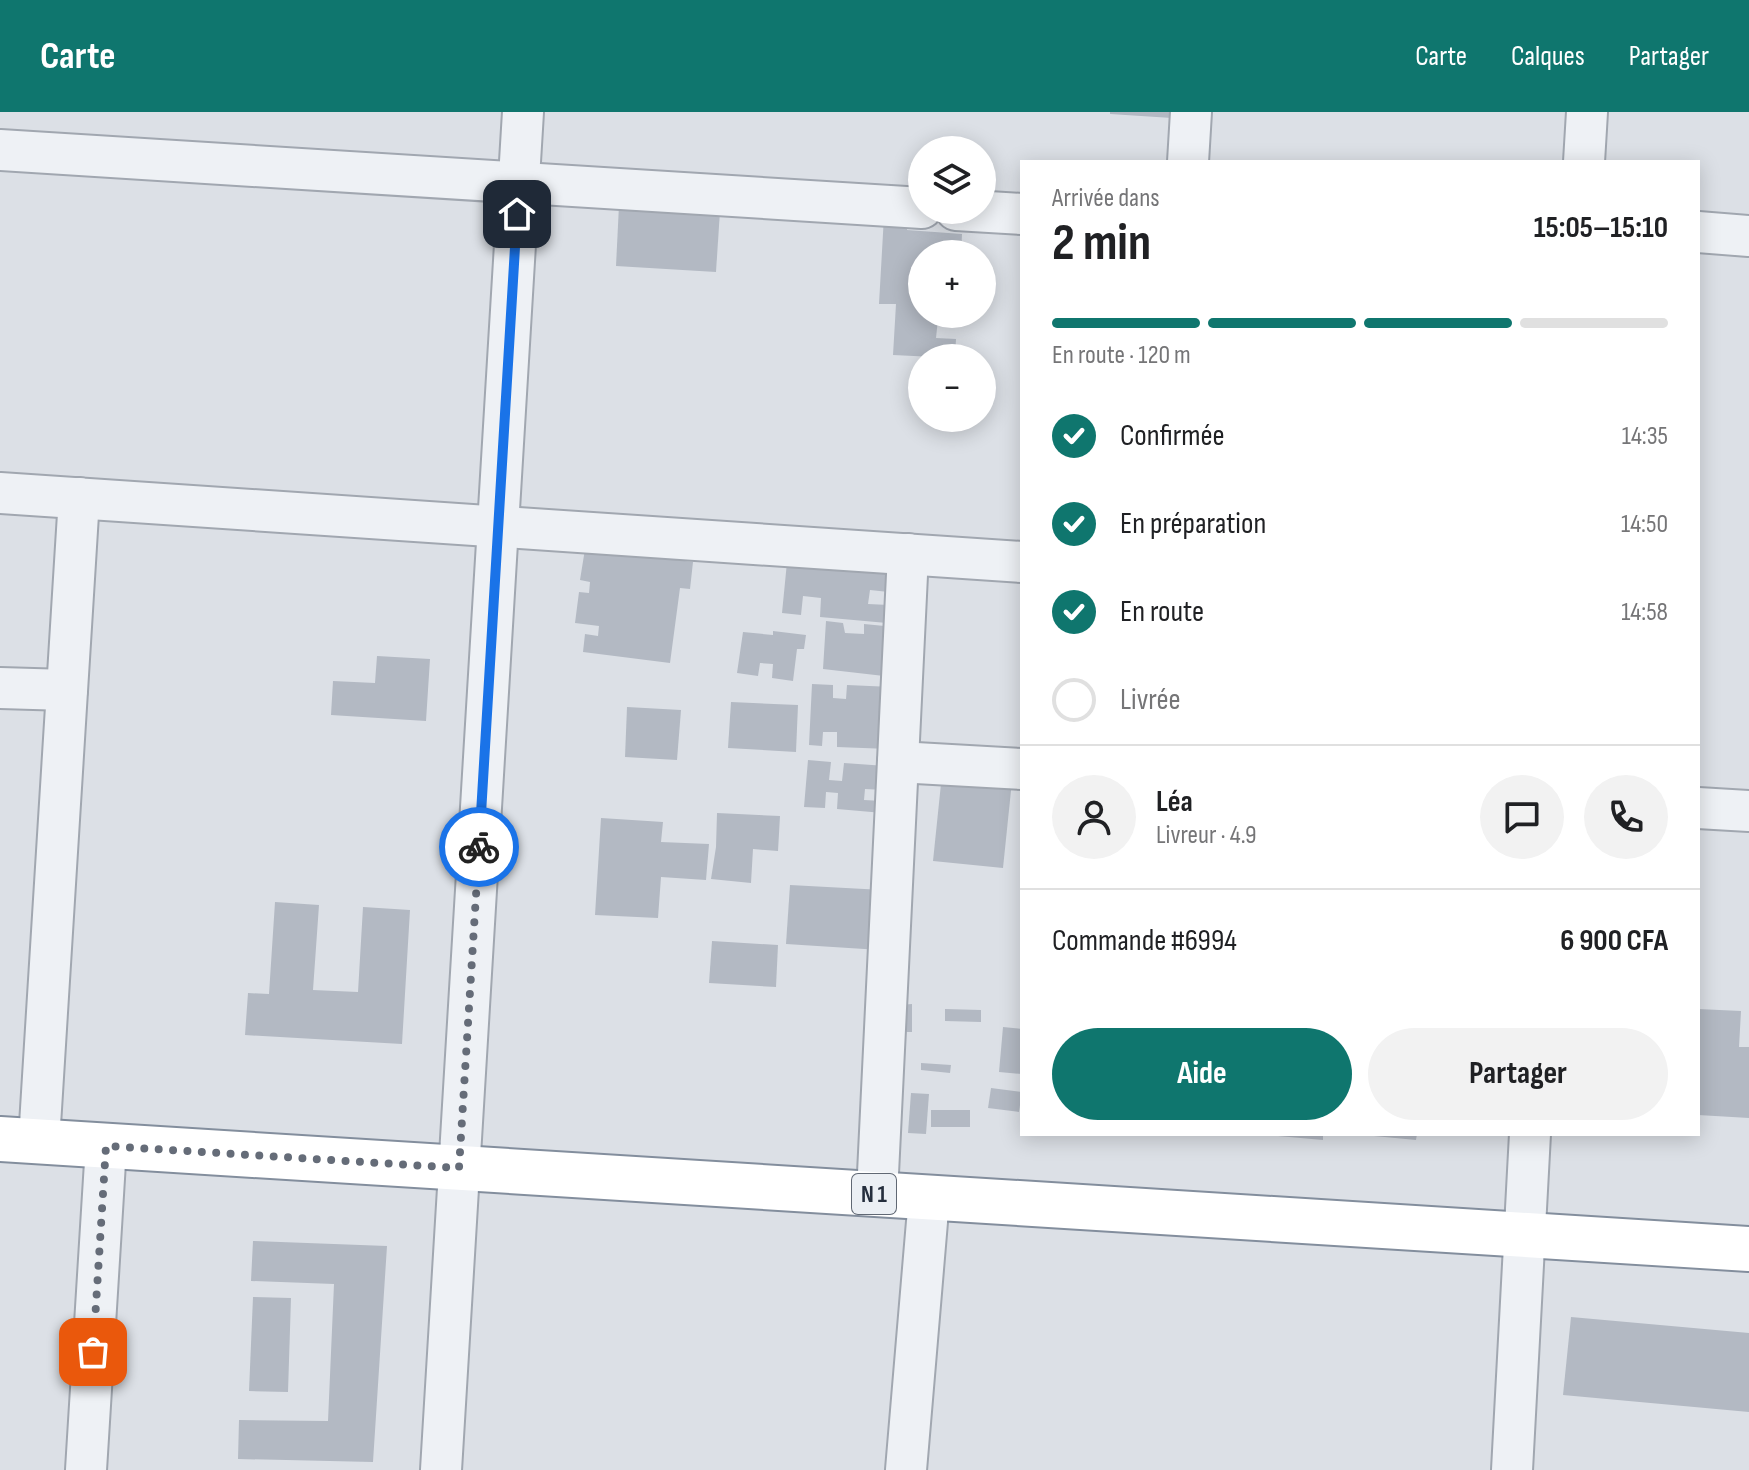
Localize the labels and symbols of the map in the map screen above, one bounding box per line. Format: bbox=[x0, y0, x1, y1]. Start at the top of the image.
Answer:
pin bbox=[483, 180, 551, 248]
courier bbox=[439, 807, 519, 887]
road number: N 1 bbox=[852, 1174, 896, 1214]
pin bbox=[59, 1318, 127, 1386]

